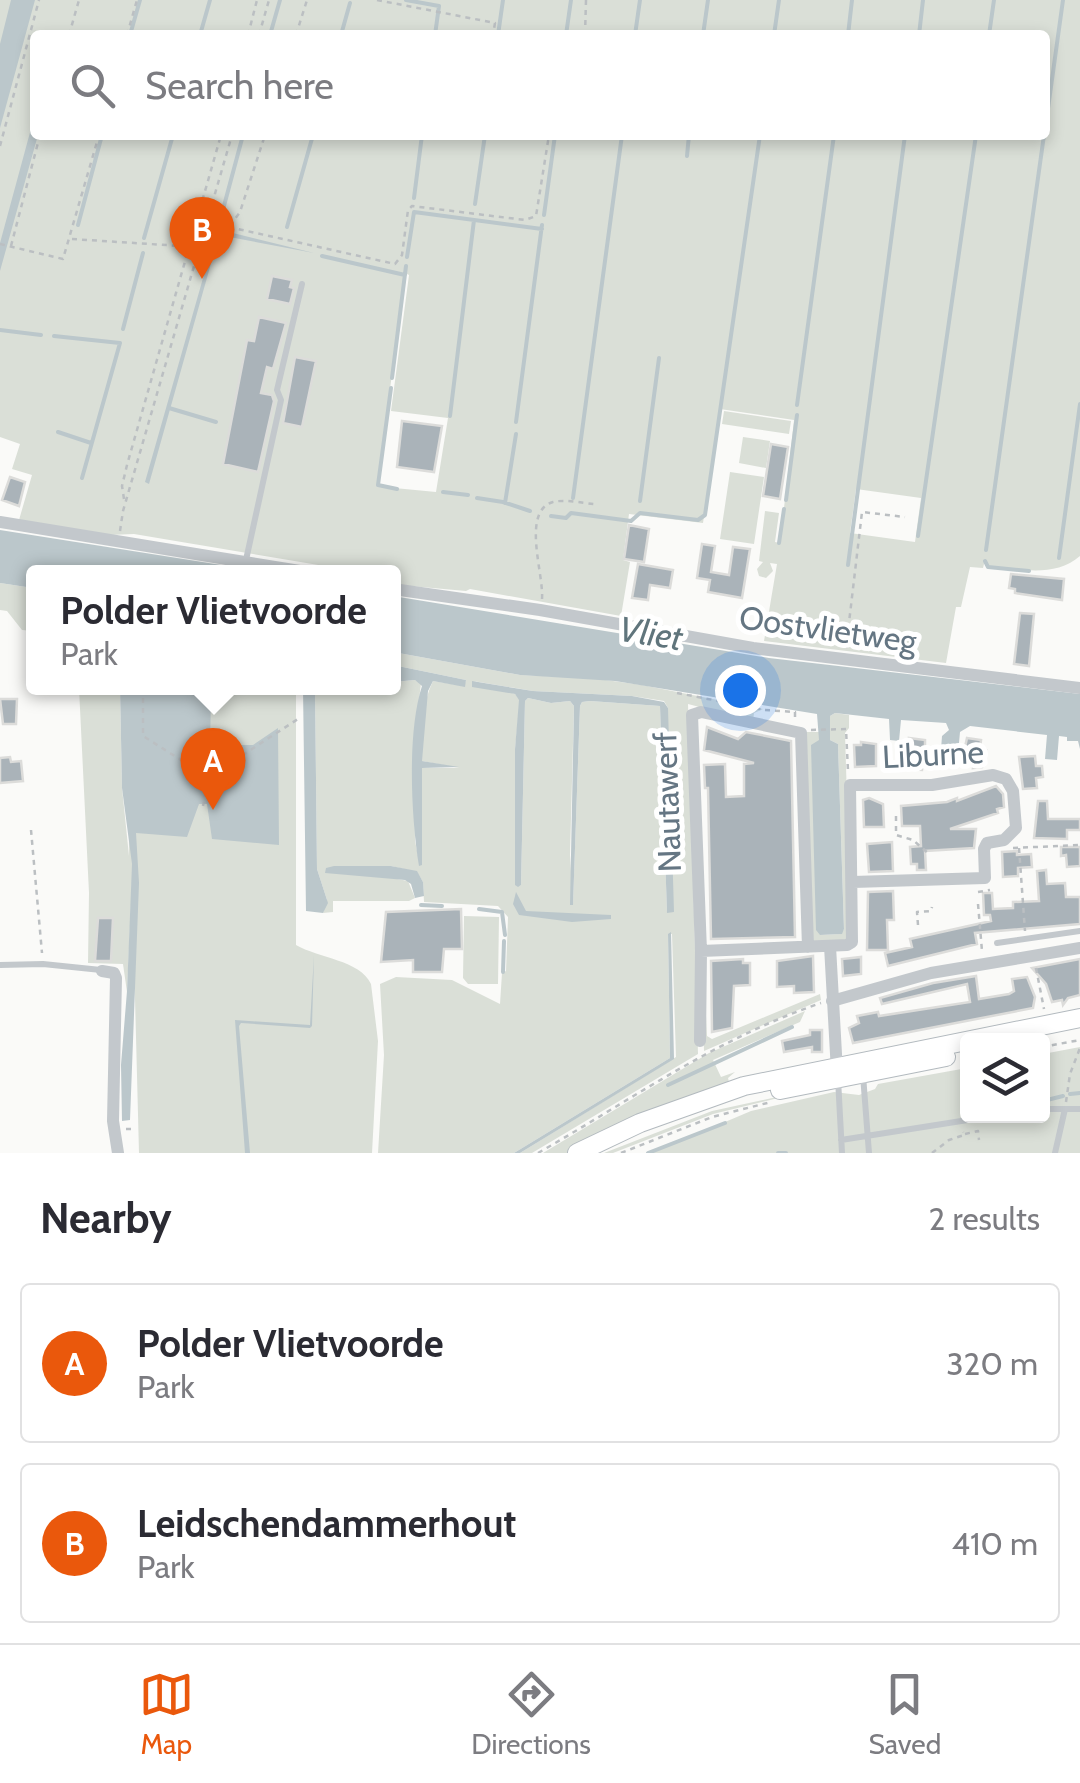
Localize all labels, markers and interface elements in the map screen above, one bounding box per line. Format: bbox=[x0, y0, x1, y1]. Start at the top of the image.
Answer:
search box bbox=[30, 30, 1050, 140]
icon: search bbox=[65, 58, 120, 113]
text: Search here bbox=[145, 62, 334, 109]
pin: B bbox=[170, 196, 234, 279]
popup bbox=[26, 565, 401, 695]
text: Polder Vlietvoorde bbox=[60, 587, 367, 634]
street label: Oostvlietweg bbox=[737, 597, 920, 661]
water label: Vliet bbox=[616, 607, 687, 659]
text: Park bbox=[60, 634, 118, 673]
your location bbox=[715, 665, 766, 716]
pin: A bbox=[180, 728, 246, 810]
street label: Nautawerf bbox=[645, 731, 689, 873]
street label: Liburne bbox=[881, 732, 985, 776]
map controls bbox=[960, 1033, 1050, 1123]
button: layers bbox=[960, 1033, 1050, 1123]
text: Nearby bbox=[40, 1192, 172, 1244]
text: 2 results bbox=[929, 1199, 1040, 1238]
text: Polder Vlietvoorde bbox=[137, 1320, 444, 1367]
text: A bbox=[64, 1344, 85, 1383]
text: 320 m bbox=[946, 1344, 1038, 1383]
text: Park bbox=[137, 1367, 195, 1406]
text: Leidschendammerhout bbox=[137, 1500, 516, 1547]
text: B bbox=[64, 1524, 85, 1563]
text: 410 m bbox=[951, 1524, 1038, 1563]
text: Park bbox=[137, 1547, 195, 1586]
tab: Map bbox=[139, 1667, 194, 1761]
tab: Directions bbox=[471, 1667, 591, 1761]
tab: Saved bbox=[869, 1667, 941, 1761]

